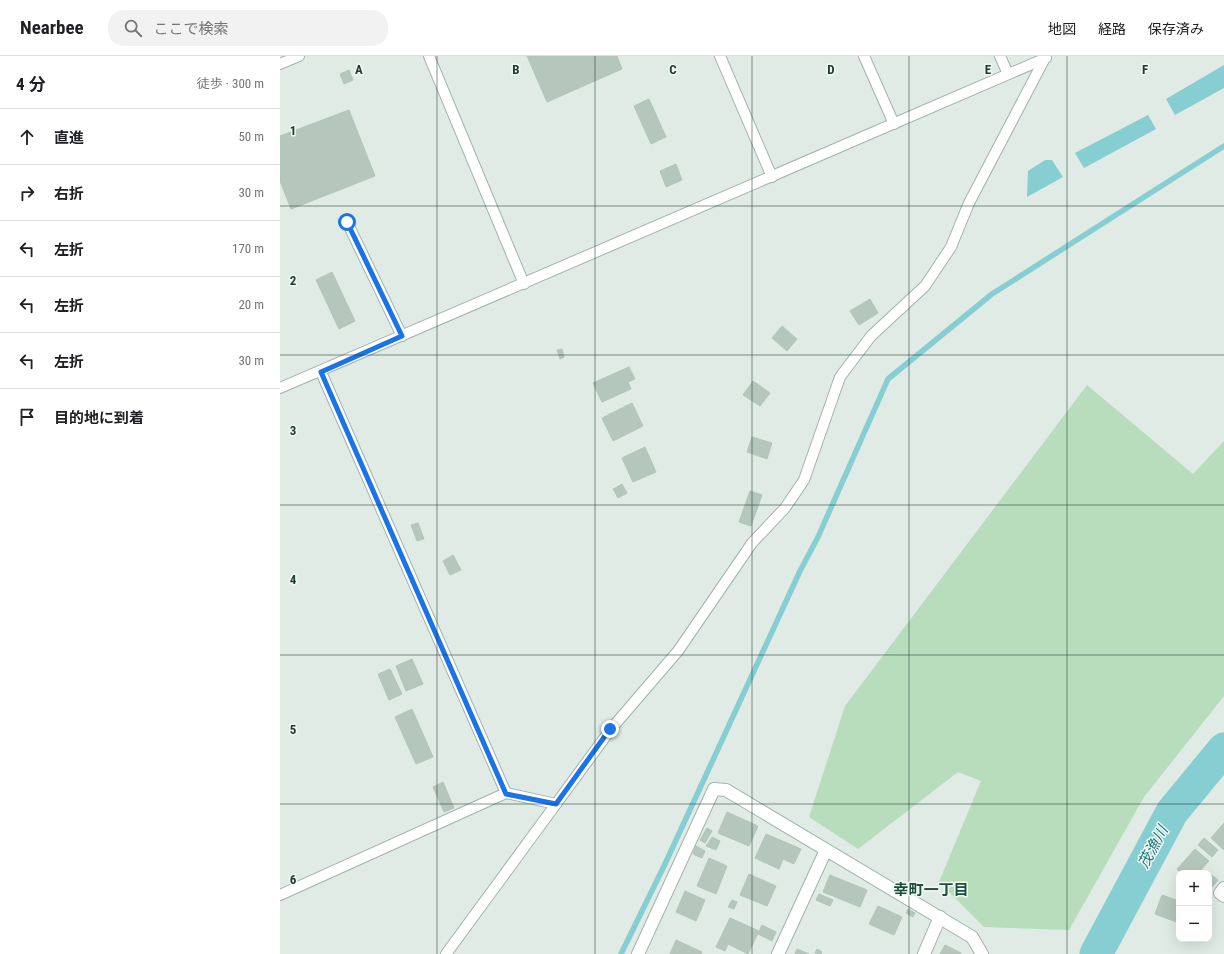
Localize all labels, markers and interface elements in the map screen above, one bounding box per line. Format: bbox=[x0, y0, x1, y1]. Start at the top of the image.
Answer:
search box bbox=[108, 10, 388, 46]
text: Nearbee bbox=[20, 16, 84, 39]
icon: search bbox=[122, 17, 144, 39]
text: ここで検索 bbox=[154, 20, 229, 38]
text: 地図 bbox=[1048, 21, 1076, 37]
text: 経路 bbox=[1098, 21, 1126, 37]
text: 保存済み bbox=[1148, 21, 1204, 37]
text: A bbox=[355, 62, 363, 77]
text: B bbox=[512, 62, 520, 77]
text: C bbox=[669, 62, 677, 77]
text: D bbox=[827, 62, 835, 77]
text: E bbox=[985, 62, 992, 77]
text: F bbox=[1142, 62, 1148, 77]
text: 4 分 bbox=[16, 74, 46, 94]
text: 徒歩 · 300 m bbox=[197, 76, 264, 91]
text: 1 bbox=[290, 123, 296, 138]
icon: ahead bbox=[16, 126, 38, 148]
text: 直進 bbox=[54, 129, 84, 147]
text: 50 m bbox=[238, 129, 264, 144]
icon: right bbox=[16, 182, 38, 204]
text: 右折 bbox=[54, 185, 84, 203]
text: 30 m bbox=[238, 185, 264, 200]
route start bbox=[338, 213, 356, 231]
icon: left bbox=[16, 238, 38, 260]
text: 左折 bbox=[54, 241, 84, 259]
text: 170 m bbox=[232, 241, 264, 256]
text: 2 bbox=[290, 273, 297, 288]
icon: left bbox=[16, 294, 38, 316]
text: 左折 bbox=[54, 297, 84, 315]
text: 20 m bbox=[238, 297, 264, 312]
icon: left bbox=[16, 350, 38, 372]
text: 左折 bbox=[54, 353, 84, 371]
text: 30 m bbox=[238, 353, 264, 368]
icon: arrive bbox=[16, 406, 38, 428]
text: 目的地に到着 bbox=[54, 409, 144, 427]
text: 3 bbox=[290, 423, 296, 438]
text: 4 bbox=[290, 572, 297, 587]
route end bbox=[601, 720, 619, 738]
text: 5 bbox=[290, 722, 297, 737]
water label: 茂漁川 bbox=[1134, 821, 1172, 871]
map controls bbox=[1176, 870, 1212, 942]
button: + bbox=[1176, 870, 1212, 906]
text: 6 bbox=[290, 872, 297, 887]
district label: 幸町一丁目 bbox=[893, 881, 969, 899]
button: − bbox=[1176, 906, 1212, 942]

